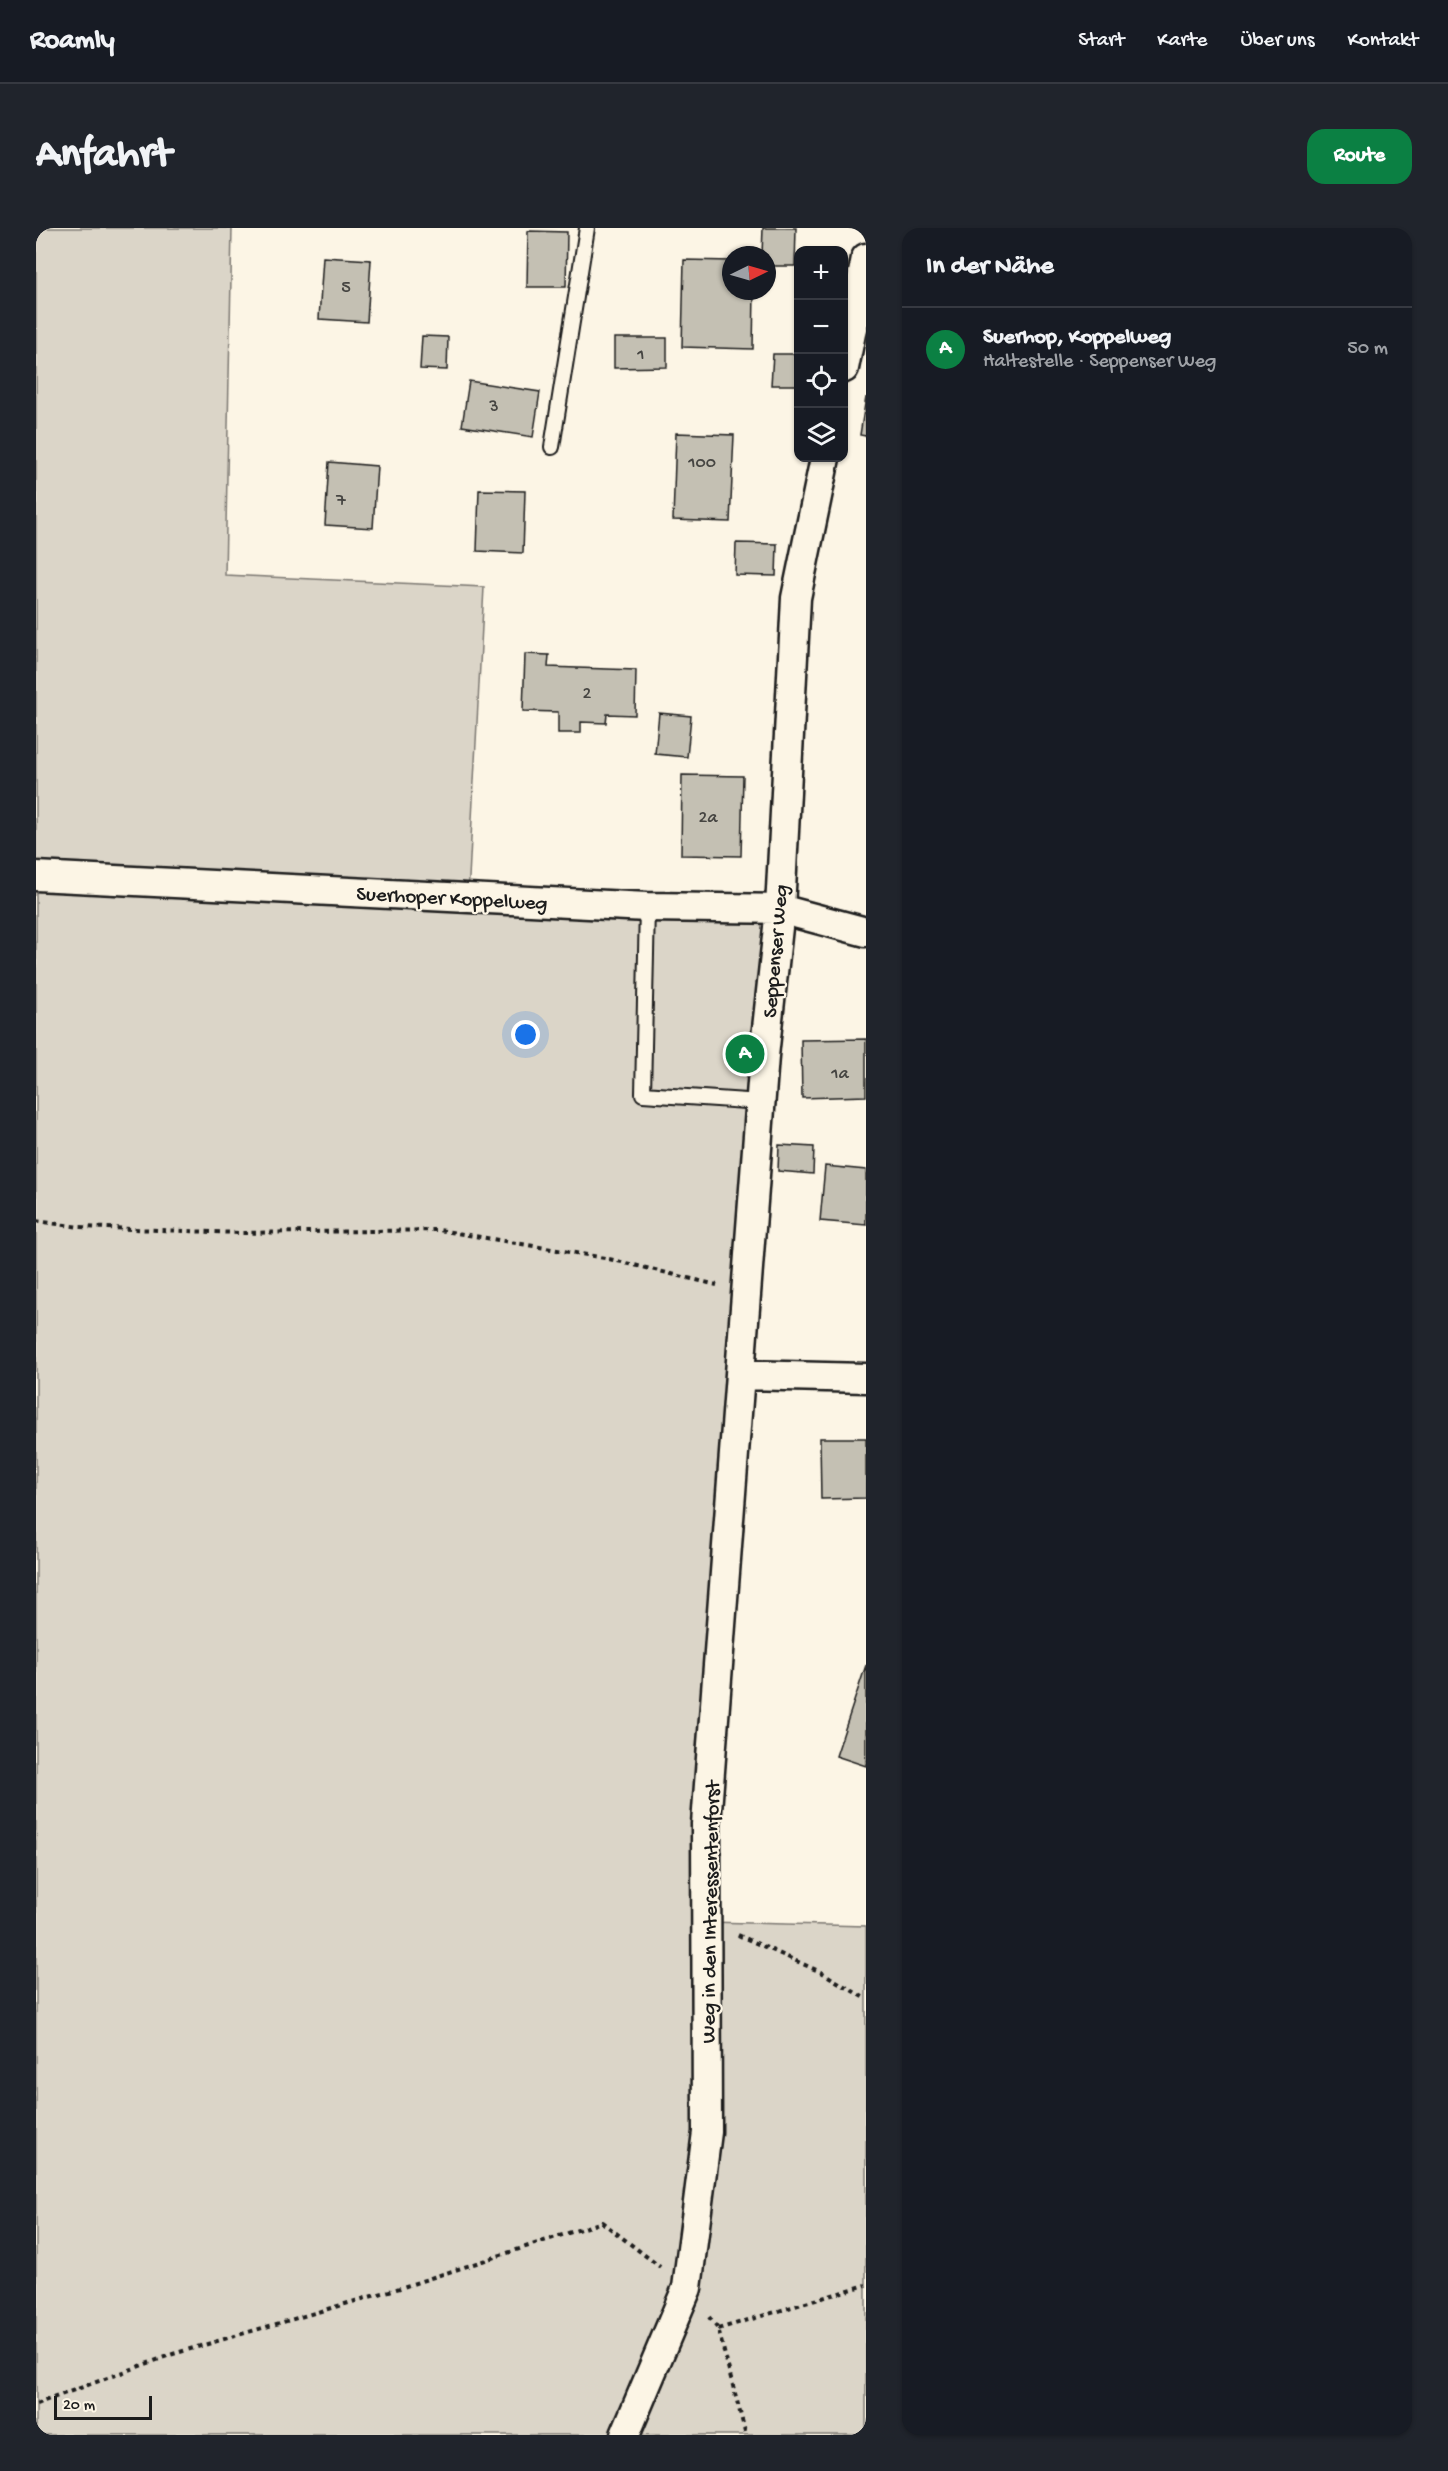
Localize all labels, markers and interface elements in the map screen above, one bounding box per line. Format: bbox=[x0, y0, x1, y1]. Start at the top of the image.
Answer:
text: Roamly bbox=[30, 25, 115, 58]
text: Start bbox=[1078, 29, 1124, 54]
text: Karte bbox=[1157, 29, 1207, 54]
text: Über uns bbox=[1240, 29, 1314, 54]
text: Kontakt bbox=[1347, 29, 1418, 54]
button: Route bbox=[1307, 129, 1412, 184]
text: Anfahrt bbox=[36, 132, 171, 181]
north arrow bbox=[722, 246, 776, 300]
map controls bbox=[794, 246, 848, 462]
button: + bbox=[794, 246, 848, 300]
text: In der Nähe bbox=[926, 252, 1054, 283]
house number: 5 bbox=[341, 278, 351, 299]
button: − bbox=[794, 300, 848, 354]
text: Suerhop, Koppelweg bbox=[983, 325, 1171, 351]
text: A bbox=[940, 338, 951, 361]
text: 50 m bbox=[1347, 338, 1388, 361]
house number: 1 bbox=[636, 345, 645, 366]
text: Haltestelle · Seppenser Weg bbox=[983, 351, 1216, 374]
button: locate bbox=[794, 354, 848, 408]
house number: 3 bbox=[488, 397, 499, 418]
button: layers bbox=[794, 408, 848, 462]
house number: 100 bbox=[687, 453, 716, 474]
house number: 7 bbox=[335, 491, 346, 512]
house number: 2 bbox=[583, 684, 592, 705]
house number: 2a bbox=[699, 808, 718, 829]
street label: Suerhoper Koppelweg bbox=[356, 883, 548, 918]
street label: Seppenser Weg bbox=[759, 884, 796, 1019]
your location bbox=[511, 1020, 540, 1049]
pin: A bbox=[726, 1032, 764, 1076]
house number: 1a bbox=[830, 1064, 850, 1085]
street label: Weg in den Interessentenforst bbox=[698, 1778, 727, 2044]
scale bar bbox=[54, 2393, 152, 2420]
text: 20 m bbox=[63, 2397, 95, 2416]

